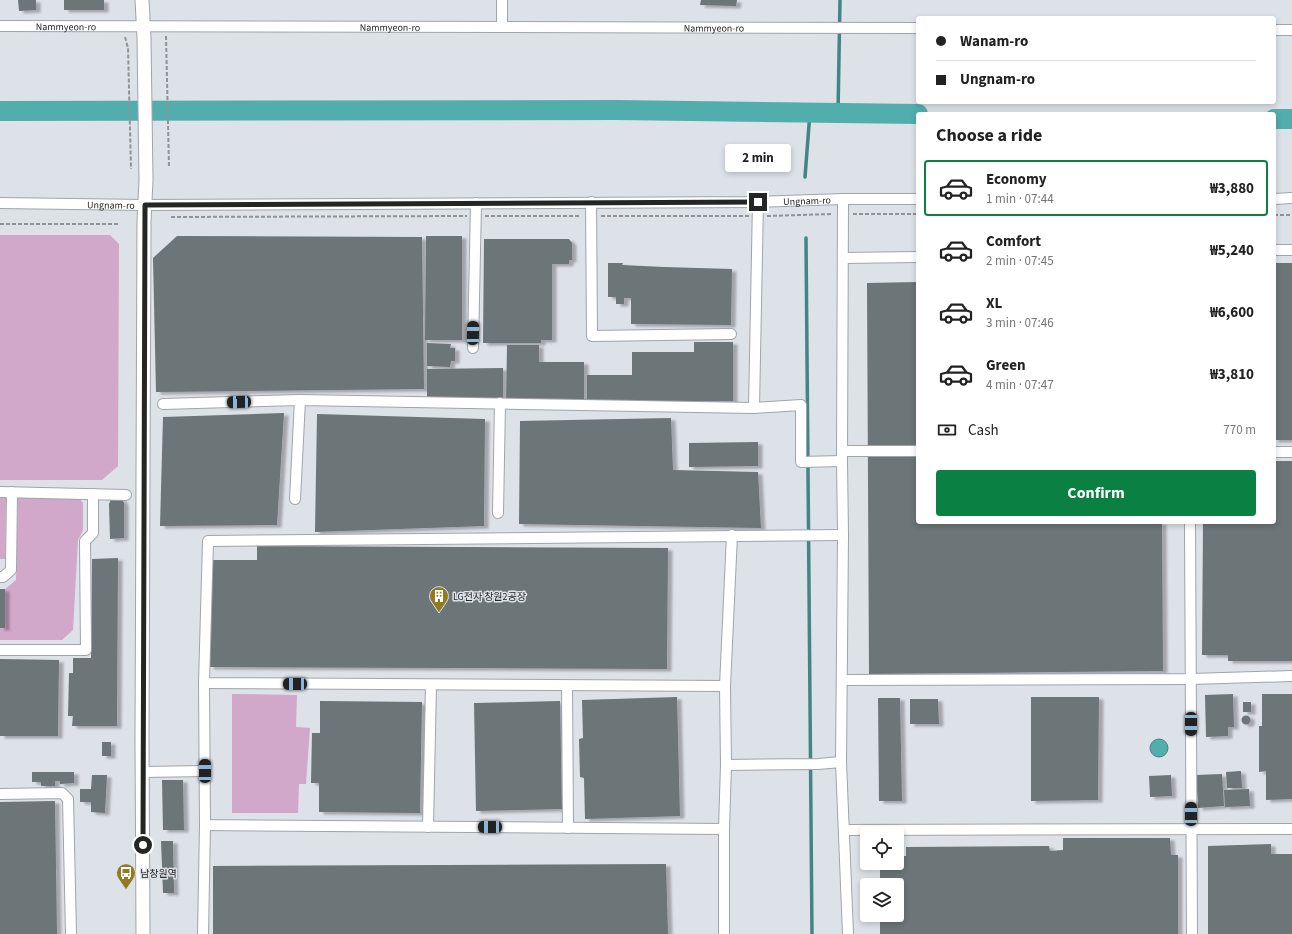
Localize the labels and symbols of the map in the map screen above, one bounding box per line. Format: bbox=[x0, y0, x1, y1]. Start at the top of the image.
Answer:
street label: Nammyeon-ro bbox=[36, 20, 96, 34]
street label: Nammyeon-ro bbox=[360, 21, 420, 35]
street label: Nammyeon-ro bbox=[684, 21, 744, 36]
callout: 2 min bbox=[725, 144, 791, 172]
route end bbox=[749, 193, 767, 211]
street label: Ungnam-ro bbox=[783, 193, 831, 209]
street label: Ungnam-ro bbox=[87, 198, 135, 213]
car bbox=[467, 321, 479, 345]
car bbox=[227, 396, 251, 408]
building icon: LG전자 창원2공장 bbox=[428, 585, 450, 613]
place label: LG전자 창원2공장 bbox=[453, 590, 526, 604]
car bbox=[283, 678, 307, 690]
car bbox=[1185, 712, 1197, 736]
car bbox=[199, 759, 211, 783]
car bbox=[1185, 802, 1197, 826]
car bbox=[478, 821, 502, 833]
route start bbox=[134, 836, 152, 854]
bus stop icon: 남창원역 bbox=[115, 862, 137, 890]
place label: 남창원역 bbox=[140, 867, 177, 881]

